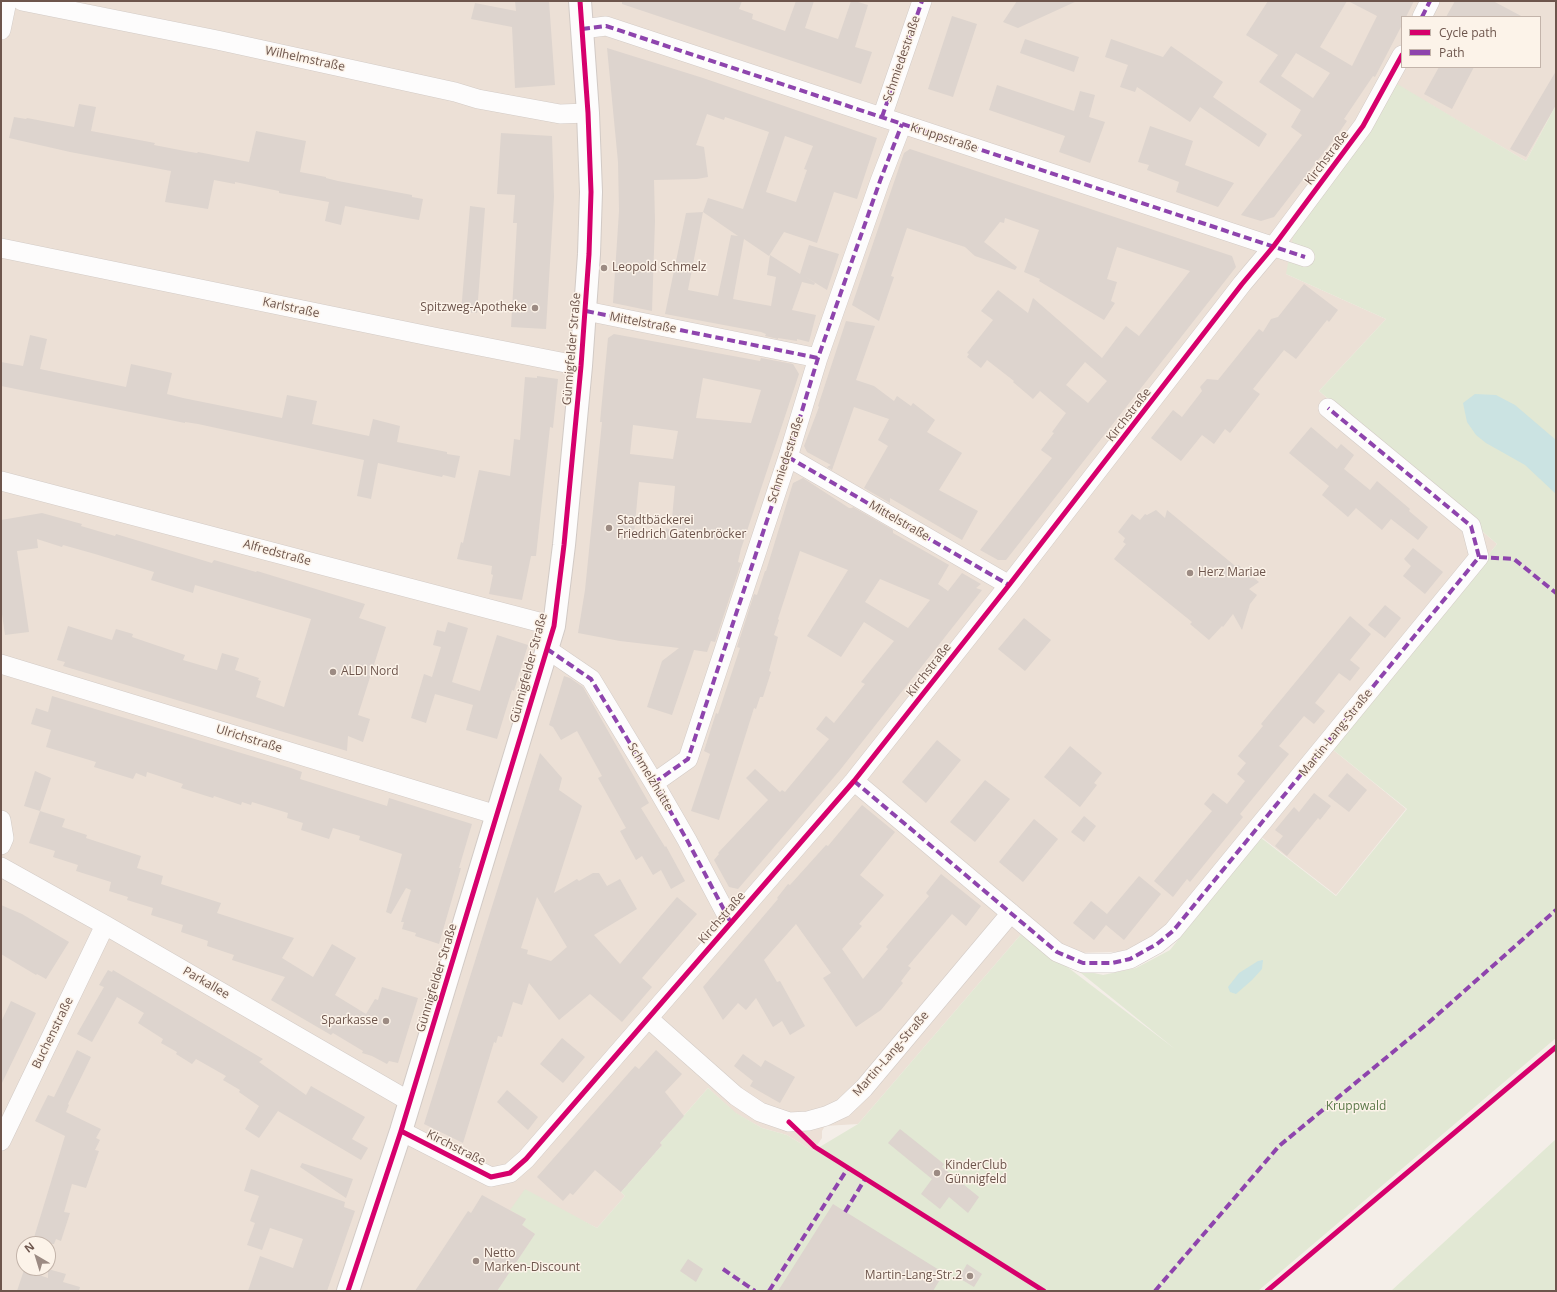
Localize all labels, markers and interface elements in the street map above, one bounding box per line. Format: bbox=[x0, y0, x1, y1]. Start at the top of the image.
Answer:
street label: Schmiedestraße bbox=[880, 14, 924, 104]
legend bbox=[1401, 16, 1541, 68]
text: Cycle path bbox=[1439, 24, 1497, 41]
street label: Wilhelmstraße bbox=[264, 44, 346, 74]
text: Path bbox=[1439, 44, 1465, 61]
street label: Kruppstraße bbox=[908, 120, 980, 156]
street label: Kirchstraße bbox=[1302, 128, 1352, 188]
place label: Leopold Schmelz bbox=[612, 261, 706, 275]
marker: Leopold Schmelz bbox=[599, 263, 609, 273]
street label: Günnigfelder Straße bbox=[560, 292, 584, 406]
street label: Karlstraße bbox=[261, 295, 321, 321]
place label: Spitzweg-Apotheke bbox=[420, 301, 527, 315]
marker: Spitzweg-Apotheke bbox=[530, 303, 540, 313]
street label: Mittelstraße bbox=[608, 309, 678, 337]
street label: Kirchstraße bbox=[1104, 385, 1154, 445]
street label: Schmiedestraße bbox=[765, 415, 807, 505]
street label: Mittelstraße bbox=[866, 498, 932, 544]
place label: Stadtbäckerei Friedrich Gatenbröcker bbox=[617, 514, 746, 542]
marker: Stadtbäckerei Friedrich Gatenbröcker bbox=[604, 523, 614, 533]
street label: Alfredstraße bbox=[242, 537, 312, 569]
place label: Herz Mariae bbox=[1198, 566, 1266, 580]
marker: Herz Mariae bbox=[1185, 568, 1195, 578]
street label: Günnigfelder Straße bbox=[507, 612, 551, 724]
street label: Kirchstraße bbox=[904, 640, 954, 700]
place label: ALDI Nord bbox=[341, 665, 399, 679]
marker: ALDI Nord bbox=[328, 667, 338, 677]
street label: Martin-Lang-Straße bbox=[1296, 686, 1376, 780]
street label: Ulrichstraße bbox=[214, 722, 284, 756]
street label: Schmelzhütte bbox=[624, 741, 676, 813]
street label: Kirchstraße bbox=[696, 889, 748, 947]
street label: Günnigfelder Straße bbox=[414, 922, 460, 1034]
street label: Parkallee bbox=[180, 964, 232, 1002]
street label: Buchenstraße bbox=[29, 995, 77, 1071]
street label: Martin-Lang-Straße bbox=[850, 1008, 932, 1100]
place label: Sparkasse bbox=[321, 1014, 378, 1028]
marker: Sparkasse bbox=[381, 1016, 391, 1026]
park label: Kruppwald bbox=[1326, 1100, 1386, 1114]
street label: Kirchstraße bbox=[424, 1127, 488, 1169]
place label: KinderClub Günnigfeld bbox=[945, 1159, 1007, 1187]
marker: KinderClub Günnigfeld bbox=[932, 1168, 942, 1178]
north arrow bbox=[16, 1236, 56, 1276]
text: N bbox=[21, 1238, 37, 1256]
place label: Netto Marken-Discount bbox=[484, 1247, 580, 1275]
marker: Netto Marken-Discount bbox=[471, 1256, 481, 1266]
place label: Martin-Lang-Str.2 bbox=[865, 1269, 962, 1283]
marker: Martin-Lang-Str.2 bbox=[965, 1271, 975, 1281]

